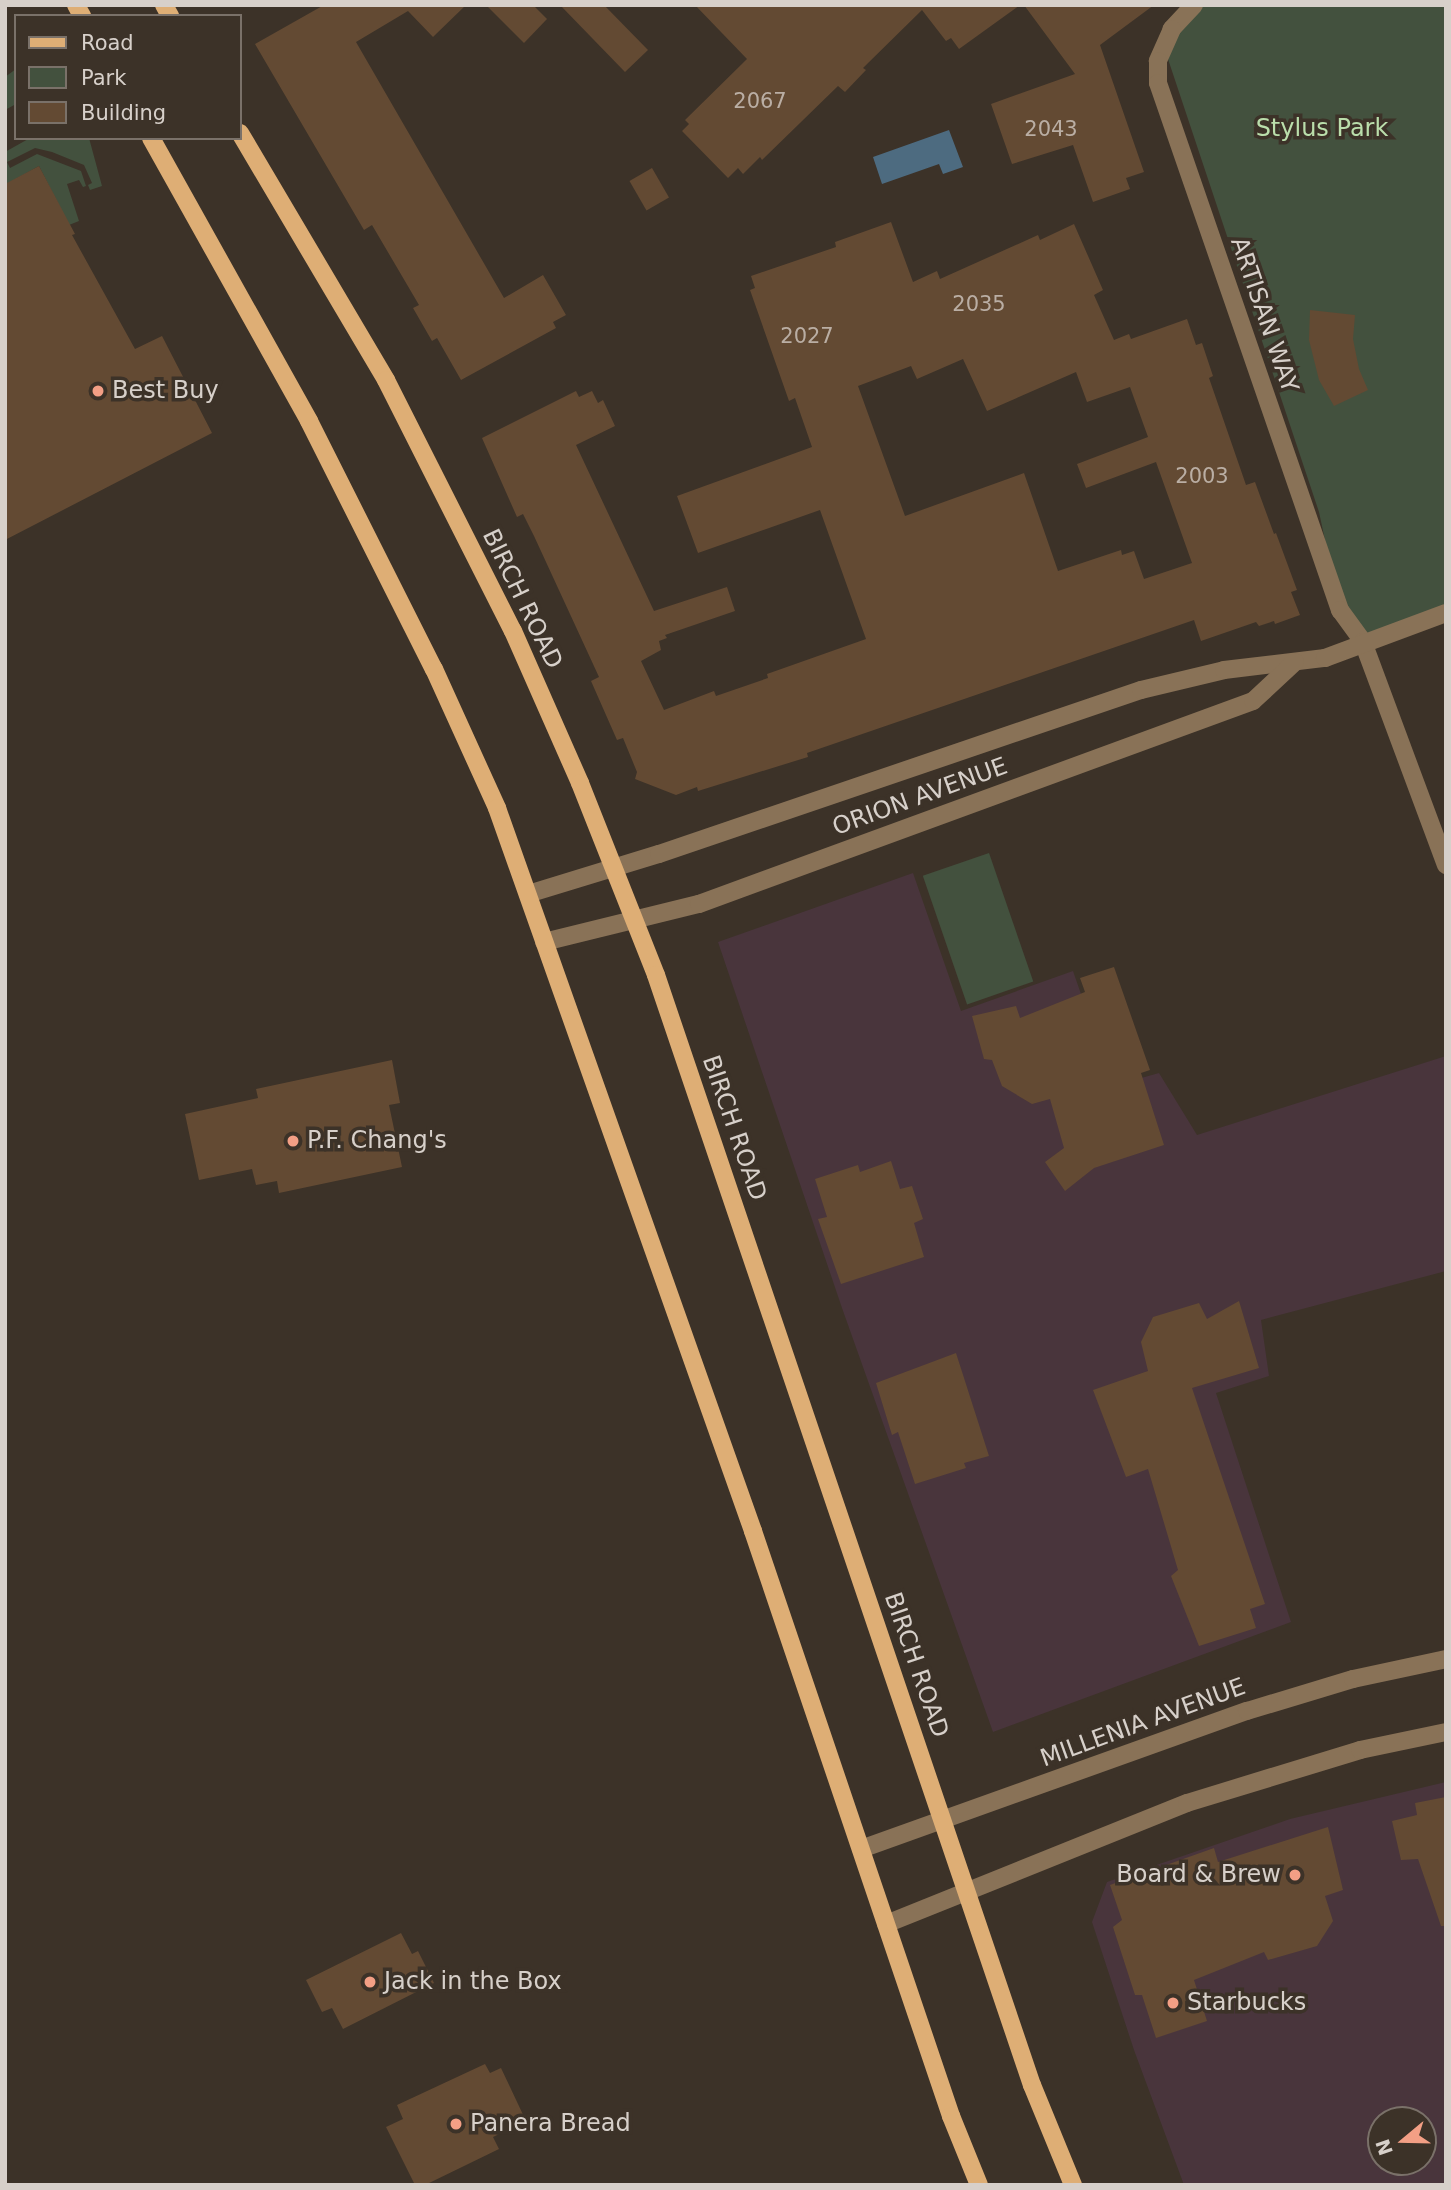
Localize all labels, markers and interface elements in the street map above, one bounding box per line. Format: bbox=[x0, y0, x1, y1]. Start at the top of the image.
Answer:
legend bbox=[14, 14, 242, 140]
text: Road bbox=[81, 31, 134, 55]
text: Park bbox=[81, 66, 126, 90]
house number: 2067 bbox=[733, 88, 787, 114]
text: Building bbox=[81, 101, 166, 125]
park label: Stylus Park bbox=[1256, 115, 1388, 143]
house number: 2043 bbox=[1024, 116, 1078, 142]
street label: ARTISAN WAY bbox=[1224, 234, 1304, 396]
house number: 2035 bbox=[952, 291, 1006, 317]
house number: 2027 bbox=[780, 323, 834, 349]
place label: Best Buy bbox=[112, 377, 219, 405]
marker: Best Buy bbox=[90, 383, 106, 399]
house number: 2003 bbox=[1175, 463, 1229, 489]
street label: BIRCH ROAD bbox=[476, 525, 568, 673]
street label: ORION AVENUE bbox=[828, 752, 1012, 842]
street label: BIRCH ROAD bbox=[696, 1052, 772, 1204]
place label: P.F. Chang's bbox=[307, 1127, 447, 1155]
marker: P.F. Chang's bbox=[285, 1133, 301, 1149]
street label: BIRCH ROAD bbox=[878, 1589, 954, 1741]
street label: MILLENIA AVENUE bbox=[1037, 1673, 1249, 1773]
place label: Board & Brew bbox=[1116, 1861, 1281, 1889]
marker: Board & Brew bbox=[1287, 1867, 1303, 1883]
place label: Jack in the Box bbox=[384, 1968, 562, 1996]
marker: Jack in the Box bbox=[362, 1974, 378, 1990]
place label: Starbucks bbox=[1187, 1989, 1306, 2017]
marker: Starbucks bbox=[1165, 1995, 1181, 2011]
north arrow bbox=[1367, 2106, 1437, 2176]
place label: Panera Bread bbox=[470, 2110, 631, 2138]
marker: Panera Bread bbox=[448, 2116, 464, 2132]
text: N bbox=[1371, 2136, 1397, 2158]

